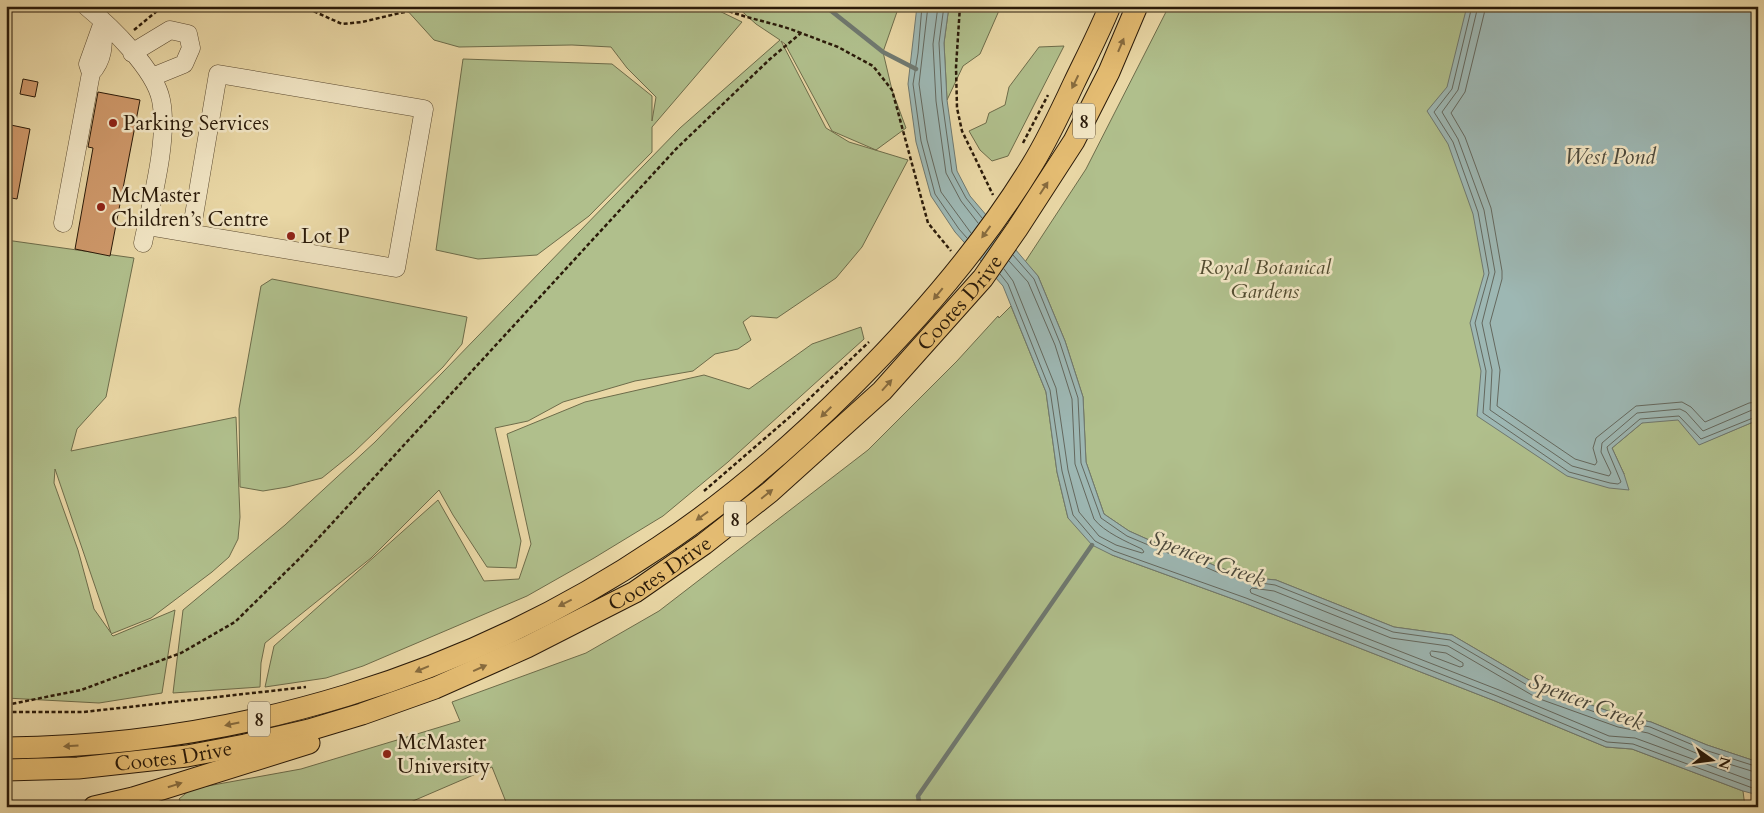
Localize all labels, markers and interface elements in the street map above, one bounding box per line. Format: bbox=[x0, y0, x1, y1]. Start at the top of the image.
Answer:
one-way arrow bbox=[1117, 38, 1125, 52]
one-way arrow bbox=[1070, 75, 1078, 89]
road number: 8 bbox=[1073, 104, 1095, 138]
place label: Parking Services bbox=[123, 109, 269, 138]
marker: Parking Services bbox=[107, 117, 119, 129]
water label: West Pond bbox=[1565, 142, 1657, 172]
place label: McMaster Children’s Centre bbox=[111, 181, 269, 234]
one-way arrow bbox=[1039, 181, 1049, 194]
marker: McMaster Children’s Centre bbox=[95, 201, 107, 213]
place label: Lot P bbox=[301, 222, 350, 251]
one-way arrow bbox=[981, 225, 991, 238]
marker: Lot P bbox=[285, 230, 297, 242]
street label: Cootes Drive bbox=[911, 249, 1010, 357]
park label: Royal Botanical Gardens bbox=[1199, 253, 1332, 306]
one-way arrow bbox=[932, 287, 943, 300]
one-way arrow bbox=[881, 379, 893, 391]
one-way arrow bbox=[821, 406, 833, 418]
one-way arrow bbox=[761, 489, 773, 500]
road number: 8 bbox=[724, 502, 746, 536]
one-way arrow bbox=[695, 511, 709, 521]
water label: Spencer Creek bbox=[1145, 523, 1270, 595]
street label: Cootes Drive bbox=[603, 529, 718, 618]
one-way arrow bbox=[558, 599, 572, 607]
one-way arrow bbox=[473, 664, 487, 672]
one-way arrow bbox=[415, 666, 429, 674]
water label: Spencer Creek bbox=[1524, 666, 1649, 738]
road number: 8 bbox=[248, 702, 270, 736]
one-way arrow bbox=[225, 720, 240, 728]
place label: McMaster University bbox=[397, 728, 490, 781]
street label: Cootes Drive bbox=[113, 734, 235, 779]
north arrow bbox=[1686, 736, 1736, 786]
one-way arrow bbox=[63, 742, 79, 750]
marker: McMaster University bbox=[381, 748, 393, 760]
text: N bbox=[1713, 755, 1735, 771]
one-way arrow bbox=[168, 781, 183, 788]

